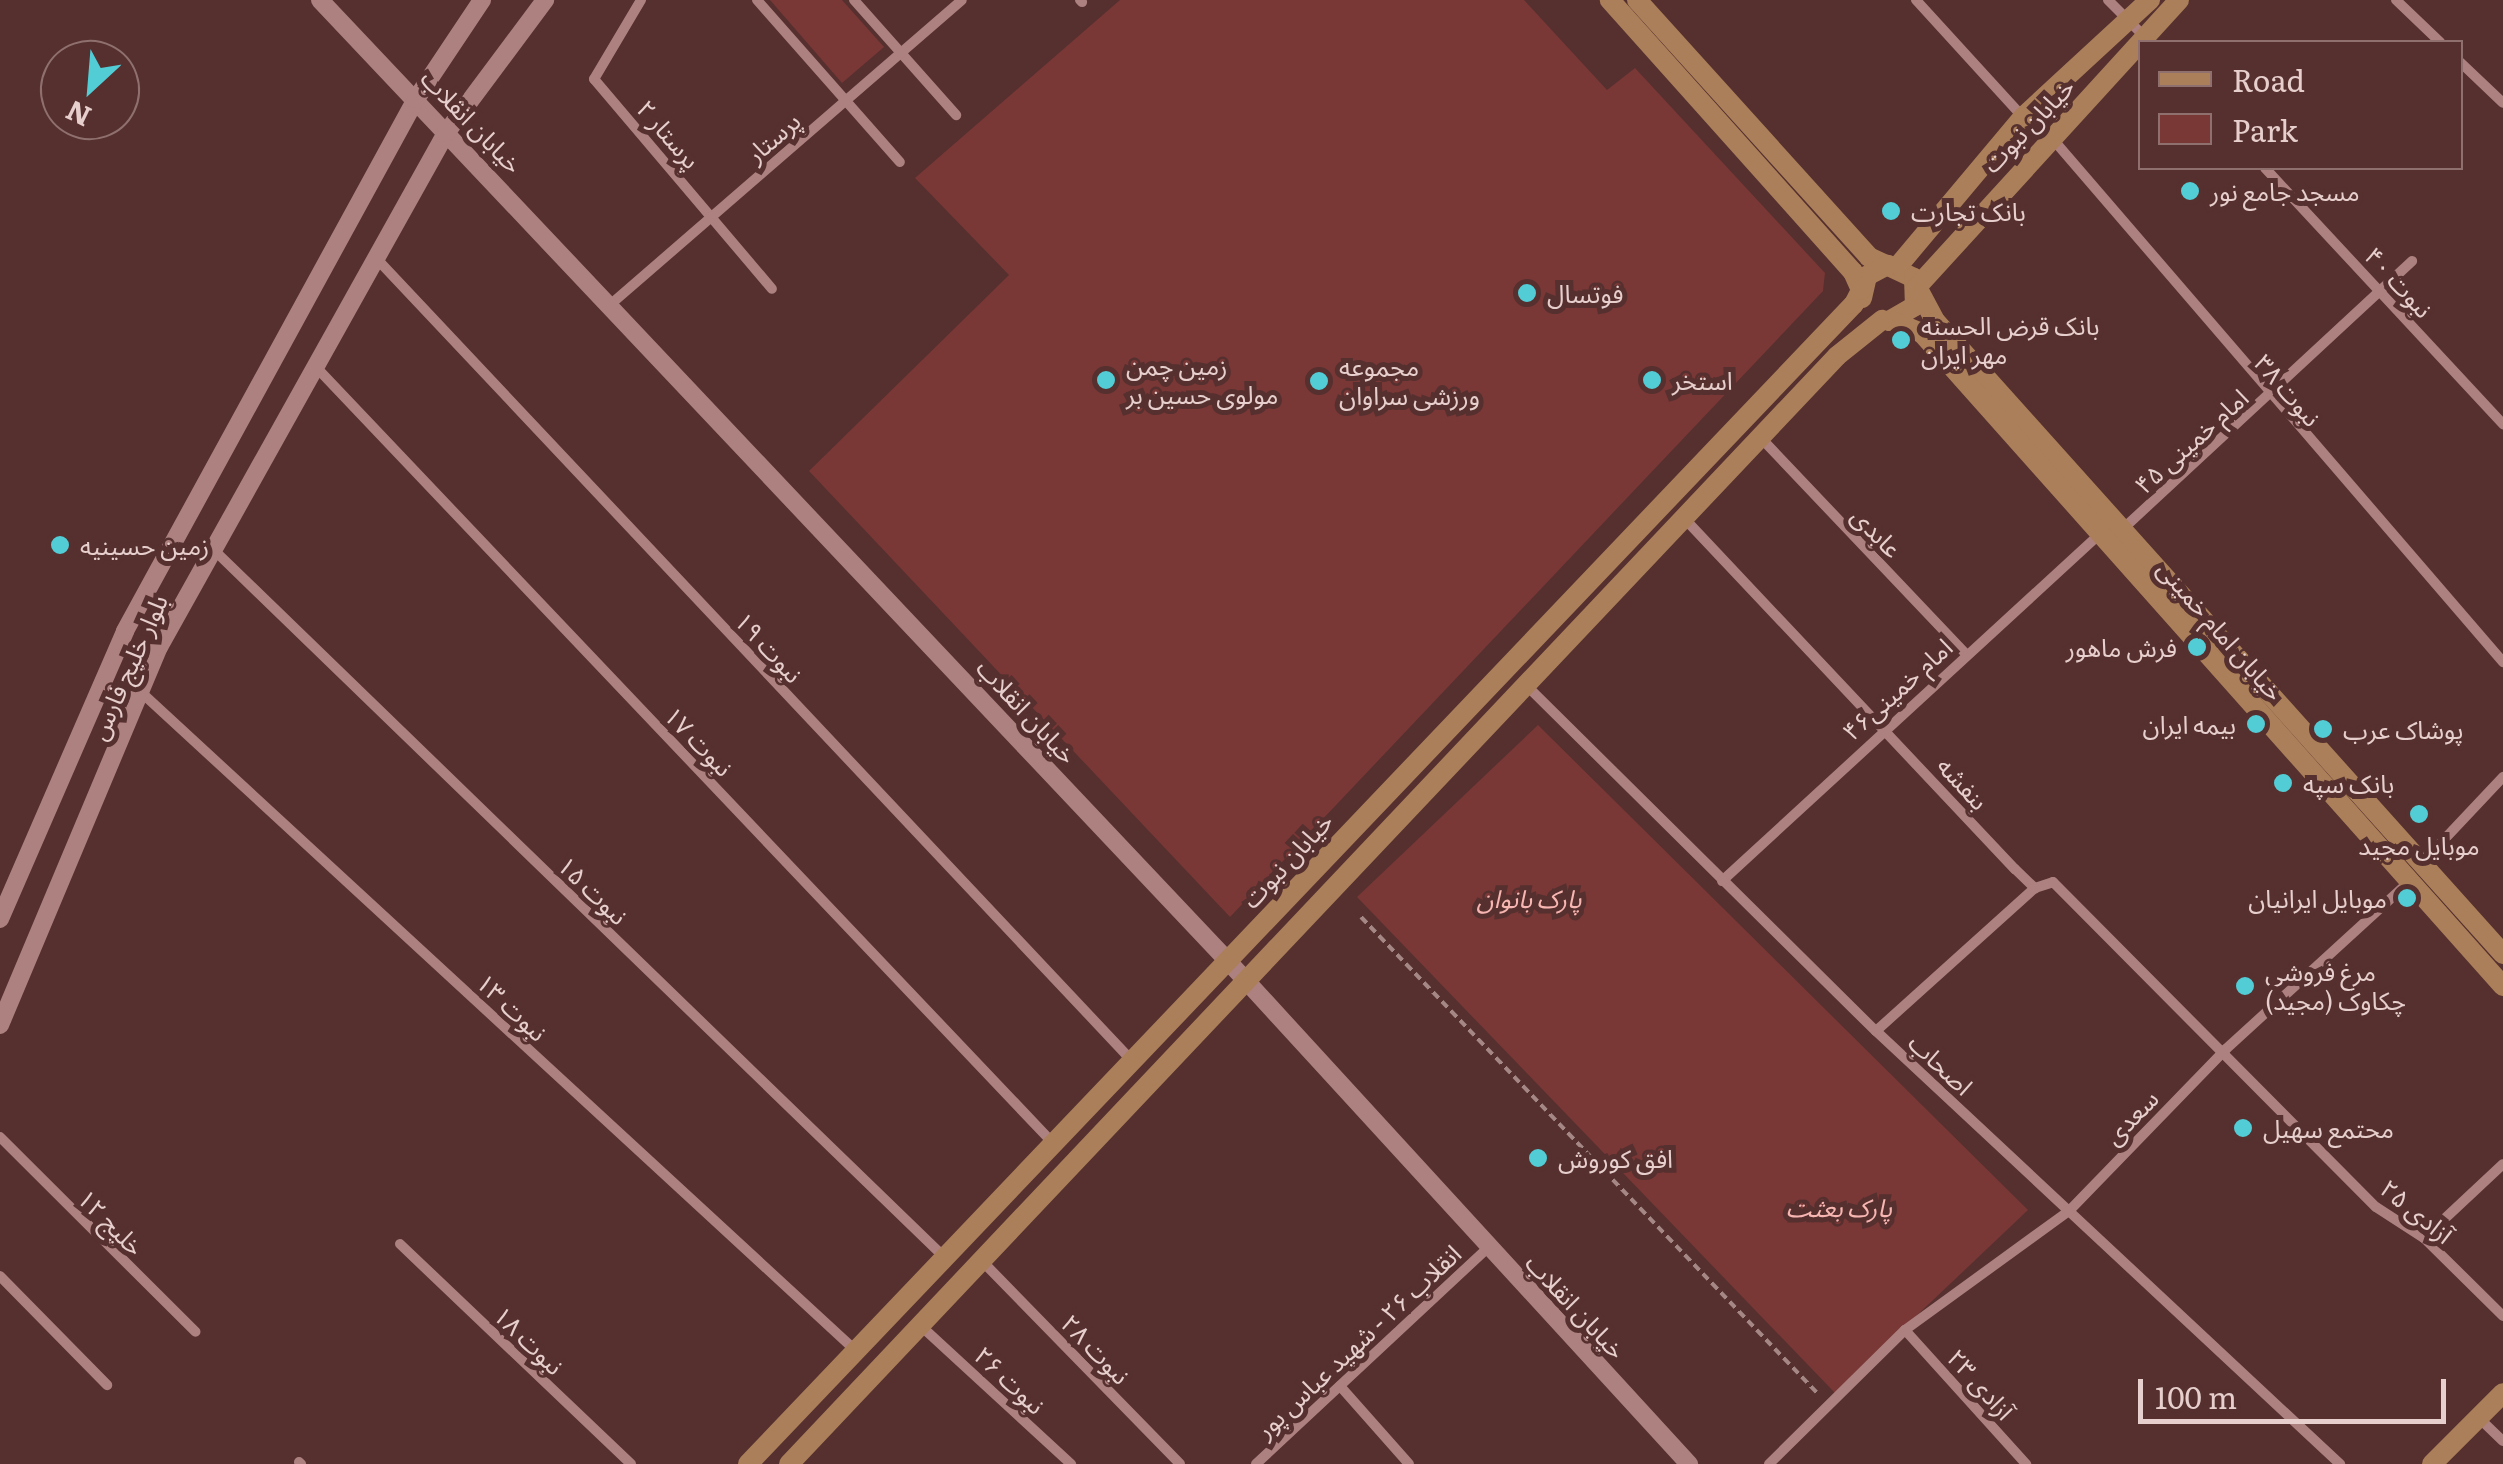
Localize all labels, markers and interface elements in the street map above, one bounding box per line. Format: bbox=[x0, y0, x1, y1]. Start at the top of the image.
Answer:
north arrow bbox=[40, 40, 140, 140]
legend bbox=[2138, 40, 2463, 170]
text: Road bbox=[2232, 57, 2305, 101]
street label: خیابان انقلاب bbox=[415, 63, 529, 179]
street label: خیابان نبوت bbox=[1976, 72, 2080, 178]
text: N bbox=[58, 91, 97, 139]
street label: پرستار ۲ bbox=[631, 93, 707, 175]
street label: پرستار bbox=[740, 105, 806, 169]
text: Park bbox=[2232, 107, 2298, 151]
place label: مسجد جامع نور bbox=[2210, 176, 2360, 206]
marker: مسجد جامع نور bbox=[2179, 180, 2201, 202]
place label: بانک تجارت bbox=[1911, 196, 2026, 226]
marker: بانک تجارت bbox=[1880, 200, 1902, 222]
street label: نبوت ۴۰ bbox=[2359, 240, 2439, 324]
place label: فوتسال bbox=[1547, 278, 1623, 308]
marker: فوتسال bbox=[1516, 282, 1538, 304]
place label: بانک قرض الحسنه مهر ایران bbox=[1921, 311, 2099, 370]
marker: بانک قرض الحسنه مهر ایران bbox=[1890, 329, 1912, 351]
street label: نبوت ۳۸ bbox=[2249, 348, 2327, 432]
place label: زمین چمن مولوی حسین بر bbox=[1126, 351, 1278, 410]
place label: مجموعه ورزشی سراوان bbox=[1339, 352, 1480, 411]
place label: استخر bbox=[1672, 365, 1733, 395]
marker: زمین چمن مولوی حسین بر bbox=[1095, 369, 1117, 391]
marker: استخر bbox=[1641, 369, 1663, 391]
marker: مجموعه ورزشی سراوان bbox=[1308, 370, 1330, 392]
street label: امام خمینی ۴۵ bbox=[2128, 382, 2254, 500]
street label: عابدی bbox=[1846, 500, 1908, 564]
place label: زمین حسینیه bbox=[80, 530, 209, 560]
marker: زمین حسینیه bbox=[49, 534, 71, 556]
street label: خیابان امام خمینی bbox=[2152, 554, 2290, 706]
street label: بلوار خلیج فارس bbox=[83, 590, 173, 744]
street label: نبوت ۱۹ bbox=[729, 605, 809, 689]
street label: امام خمینی۴۶ bbox=[1836, 632, 1958, 746]
place label: فرش ماهور bbox=[2066, 632, 2177, 662]
marker: فرش ماهور bbox=[2186, 636, 2208, 658]
street label: خیابان انقلاب bbox=[971, 652, 1083, 770]
street label: نبوت ۱۷ bbox=[659, 700, 739, 782]
place label: بیمه ایران bbox=[2143, 709, 2236, 739]
marker: بیمه ایران bbox=[2245, 713, 2267, 735]
place label: پوشاک عرب bbox=[2343, 714, 2463, 744]
marker: پوشاک عرب bbox=[2312, 718, 2334, 740]
street label: بنفشه bbox=[1931, 750, 1995, 816]
place label: بانک سپه bbox=[2303, 768, 2394, 798]
marker: بانک سپه bbox=[2272, 772, 2294, 794]
marker: موبایل مجید bbox=[2408, 803, 2430, 825]
street label: خیابان نبوت bbox=[1235, 806, 1339, 914]
place label: موبایل مجید bbox=[2358, 830, 2480, 860]
street label: نبوت ۱۵ bbox=[552, 850, 634, 930]
park label: پارک بانوان bbox=[1476, 883, 1582, 913]
place label: موبایل ایرانیان bbox=[2248, 883, 2387, 913]
marker: موبایل ایرانیان bbox=[2396, 887, 2418, 909]
place label: مرغ فروشی چکاوک (مجید) bbox=[2265, 957, 2406, 1016]
street label: نبوت ۱۳ bbox=[470, 967, 554, 1047]
marker: مرغ فروشی چکاوک (مجید) bbox=[2234, 975, 2256, 997]
street label: اصحاب bbox=[1903, 1027, 1979, 1101]
street label: سعدی bbox=[2098, 1083, 2164, 1151]
place label: محتمع سهیل bbox=[2263, 1113, 2394, 1143]
marker: محتمع سهیل bbox=[2232, 1117, 2254, 1139]
place label: افق کوروش bbox=[1558, 1143, 1673, 1173]
marker: افق کوروش bbox=[1527, 1147, 1549, 1169]
street label: آزادی ۲۵ bbox=[2375, 1173, 2459, 1249]
street label: خلیج ۱۲ bbox=[72, 1183, 150, 1261]
park label: پارک بعثت bbox=[1786, 1192, 1892, 1222]
street label: انقلاب ۲۶ - شهید عباس پور bbox=[1249, 1238, 1467, 1444]
street label: خیابان انقلاب bbox=[1520, 1247, 1632, 1365]
street label: نبوت ۱۸ bbox=[488, 1300, 570, 1380]
street label: نبوت ۲۸ bbox=[1056, 1308, 1136, 1390]
street label: نبوت ۲۶ bbox=[968, 1340, 1052, 1420]
street label: آزادی ۲۳ bbox=[1941, 1342, 2021, 1426]
scale bar bbox=[2143, 1359, 2450, 1421]
text: 100 m bbox=[2155, 1374, 2237, 1418]

